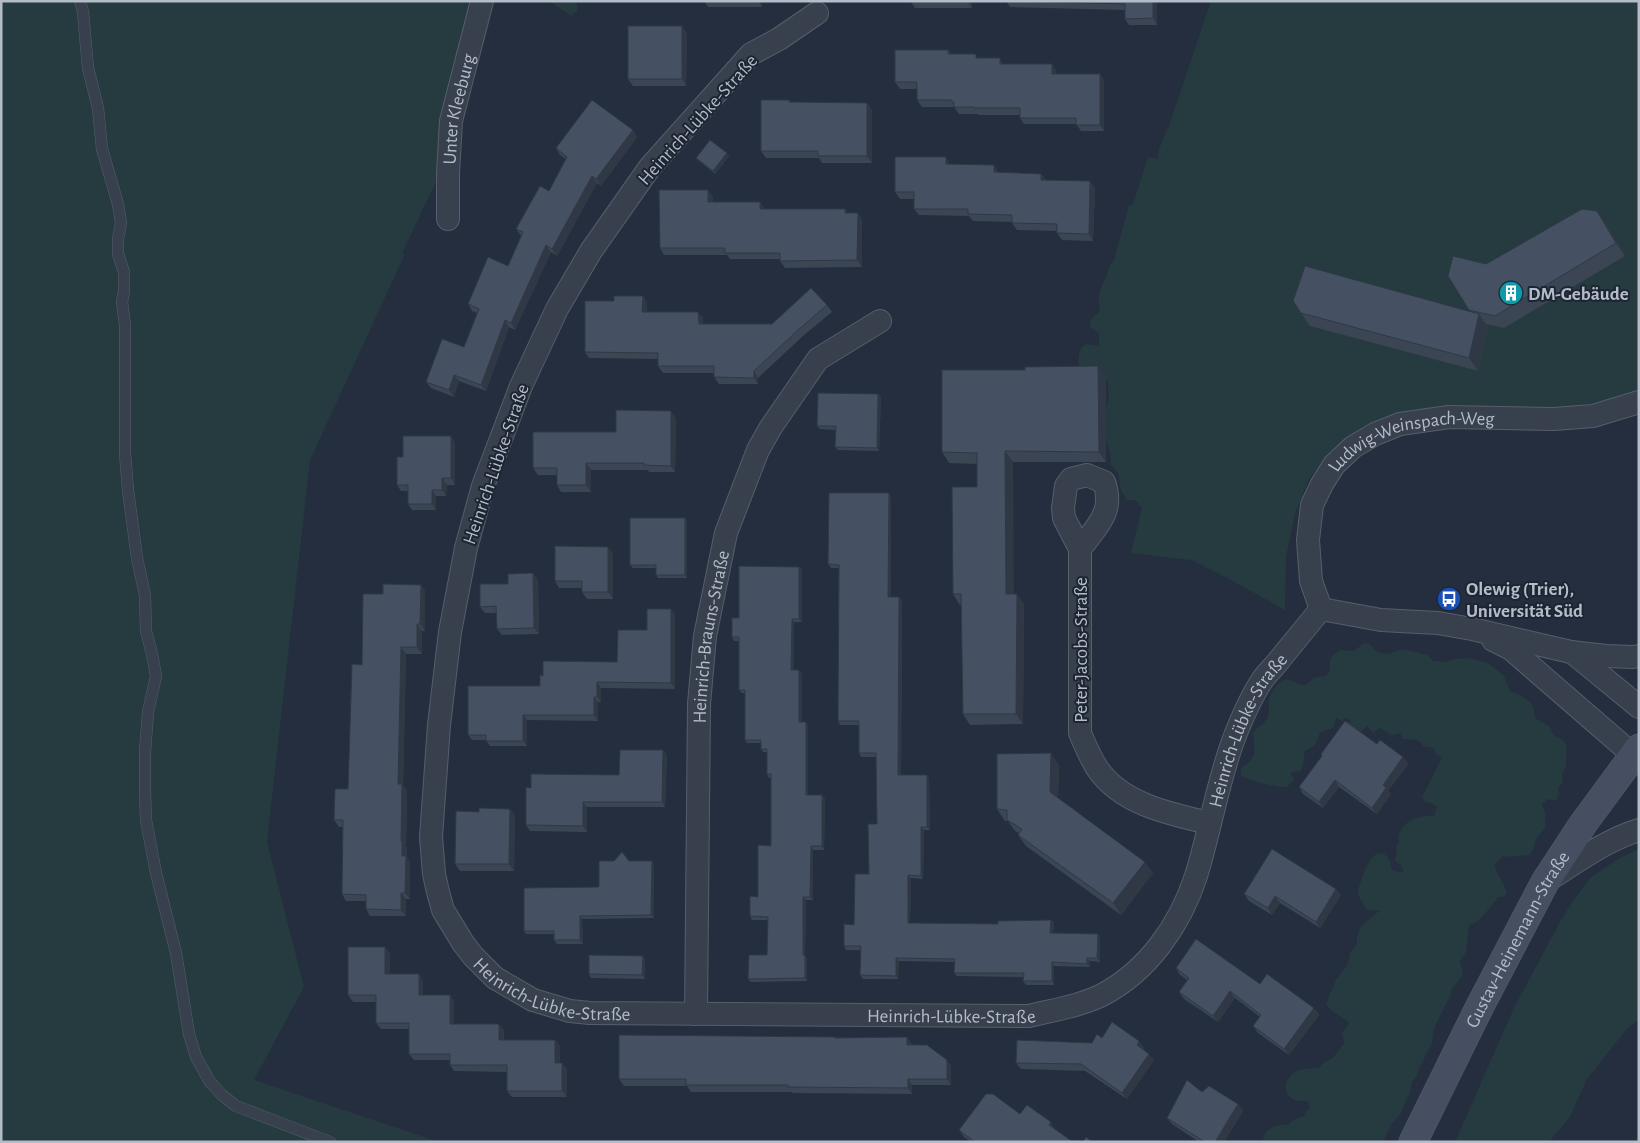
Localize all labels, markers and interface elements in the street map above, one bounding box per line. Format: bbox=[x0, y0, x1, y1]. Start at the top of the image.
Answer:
street label: Unter Kleeburg bbox=[441, 51, 479, 165]
street label: Heinrich-Lübke-Straße bbox=[635, 51, 761, 189]
building icon: DM-Gebäude bbox=[1498, 280, 1524, 306]
place label: DM-Gebäude bbox=[1528, 285, 1629, 304]
street label: Heinrich-Lübke-Straße bbox=[460, 382, 533, 547]
street label: Ludwig-Weinspach-Weg bbox=[1324, 409, 1495, 475]
street label: Heinrich-Brauns-Straße bbox=[691, 549, 733, 724]
street label: Peter-Jacobs-Straße bbox=[1072, 577, 1091, 723]
place label: Olewig (Trier), Universität Süd bbox=[1466, 580, 1583, 621]
bus stop icon: Olewig (Trier), Universität Süd bbox=[1436, 586, 1462, 612]
street label: Heinrich-Lübke-Straße bbox=[1206, 650, 1291, 810]
street label: Gustav-Heinemann-Straße bbox=[1463, 848, 1574, 1031]
street label: Heinrich-Lübke-Straße bbox=[469, 954, 630, 1024]
street label: Heinrich-Lübke-Straße bbox=[867, 1007, 1038, 1027]

